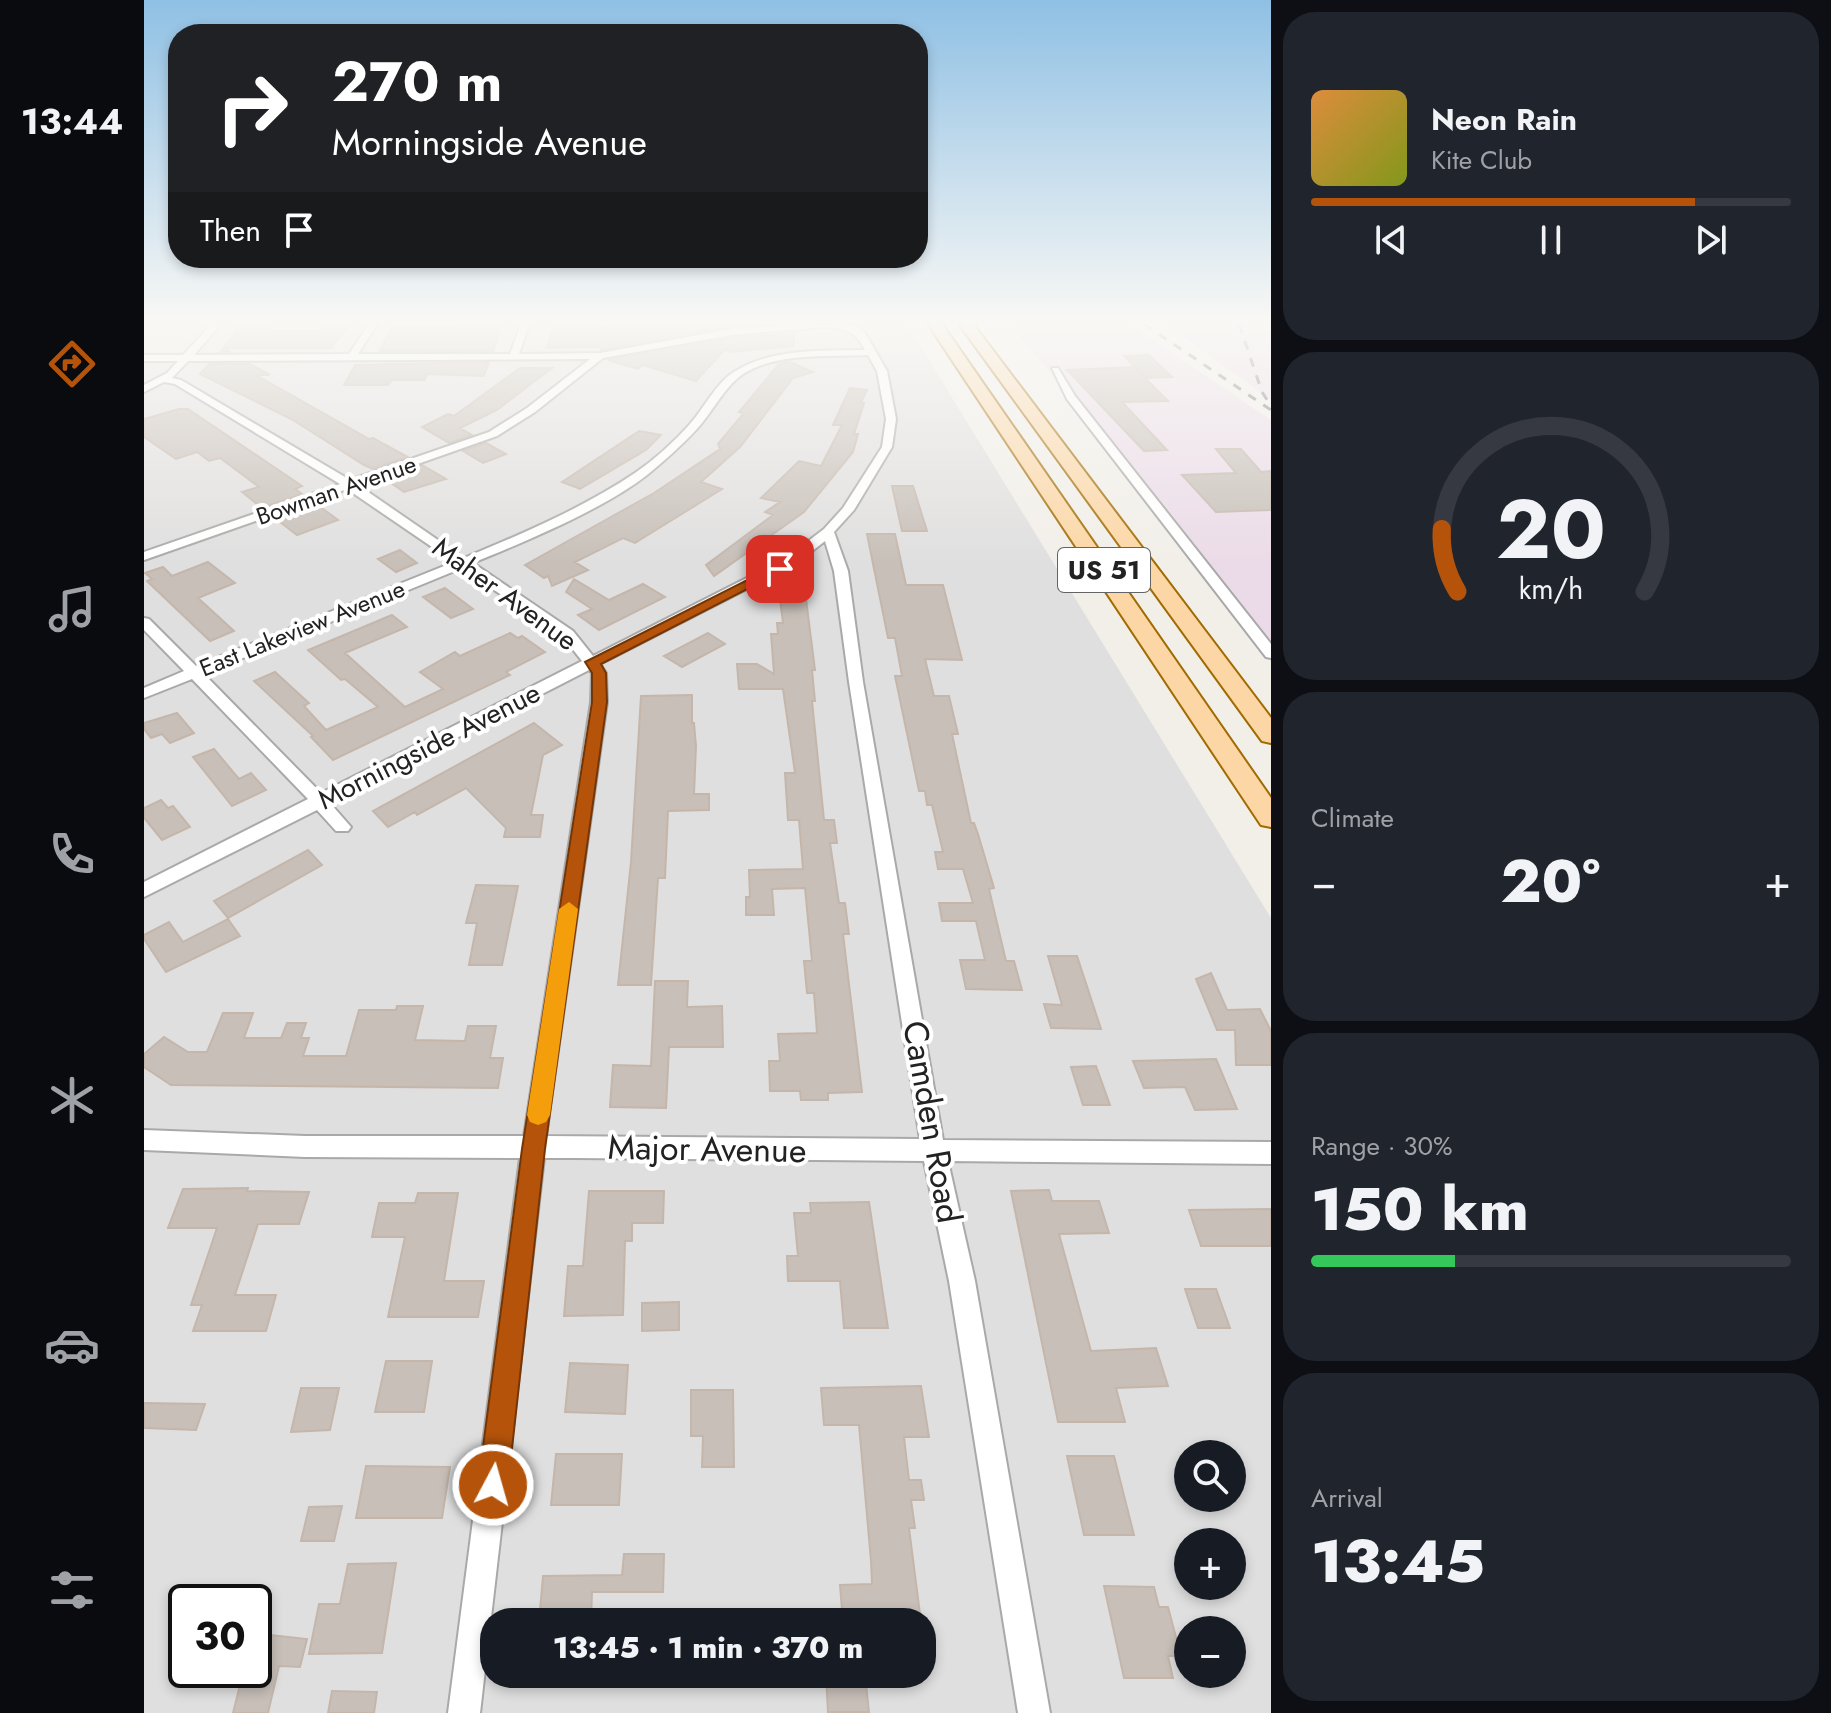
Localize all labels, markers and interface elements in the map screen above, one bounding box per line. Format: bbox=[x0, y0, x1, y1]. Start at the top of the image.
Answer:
text: 270 m bbox=[332, 41, 502, 122]
icon: right bbox=[200, 56, 304, 160]
text: 13:44 bbox=[21, 95, 123, 147]
text: Neon Rain bbox=[1431, 98, 1577, 141]
text: Morningside Avenue bbox=[332, 116, 647, 168]
text: Kite Club bbox=[1431, 141, 1532, 179]
icon: arrive bbox=[277, 208, 321, 252]
text: Then bbox=[200, 209, 261, 252]
icon: previous bbox=[1369, 218, 1413, 262]
icon: pause bbox=[1529, 218, 1573, 262]
icon: next bbox=[1689, 218, 1733, 262]
icon: directions bbox=[44, 336, 100, 392]
street label: Bowman Avenue bbox=[251, 446, 421, 534]
text: 20 bbox=[1496, 469, 1606, 589]
street label: Maher Avenue bbox=[424, 527, 586, 661]
pin bbox=[746, 535, 814, 603]
icon: arrive bbox=[758, 547, 802, 591]
road number: US 51 bbox=[1058, 548, 1150, 592]
text: km/h bbox=[1519, 568, 1583, 610]
street label: East Lakeview Avenue bbox=[194, 571, 410, 685]
icon: music bbox=[44, 581, 100, 637]
street label: Morningside Avenue bbox=[311, 672, 547, 820]
text: Climate bbox=[1311, 799, 1394, 837]
icon: phone bbox=[44, 826, 100, 882]
text: 20° bbox=[1501, 838, 1600, 925]
text: − bbox=[1311, 850, 1337, 914]
text: + bbox=[1764, 850, 1791, 914]
street label: Camden Road bbox=[890, 1017, 974, 1227]
icon: climate bbox=[44, 1072, 100, 1128]
street label: Major Avenue bbox=[607, 1123, 807, 1175]
text: Range · 30% bbox=[1311, 1127, 1453, 1165]
text: 150 km bbox=[1311, 1166, 1529, 1253]
icon: car bbox=[44, 1317, 100, 1373]
map controls bbox=[1174, 1440, 1246, 1688]
button: search bbox=[1174, 1440, 1246, 1512]
position arrow bbox=[451, 1443, 535, 1527]
text: Arrival bbox=[1311, 1479, 1383, 1517]
text: 13:45 bbox=[1311, 1518, 1485, 1605]
button: + bbox=[1174, 1528, 1246, 1600]
icon: filters bbox=[44, 1562, 100, 1618]
speed limit sign: 30 bbox=[168, 1584, 272, 1688]
button: − bbox=[1174, 1616, 1246, 1688]
text: 13:45 · 1 min · 370 m bbox=[553, 1626, 863, 1669]

